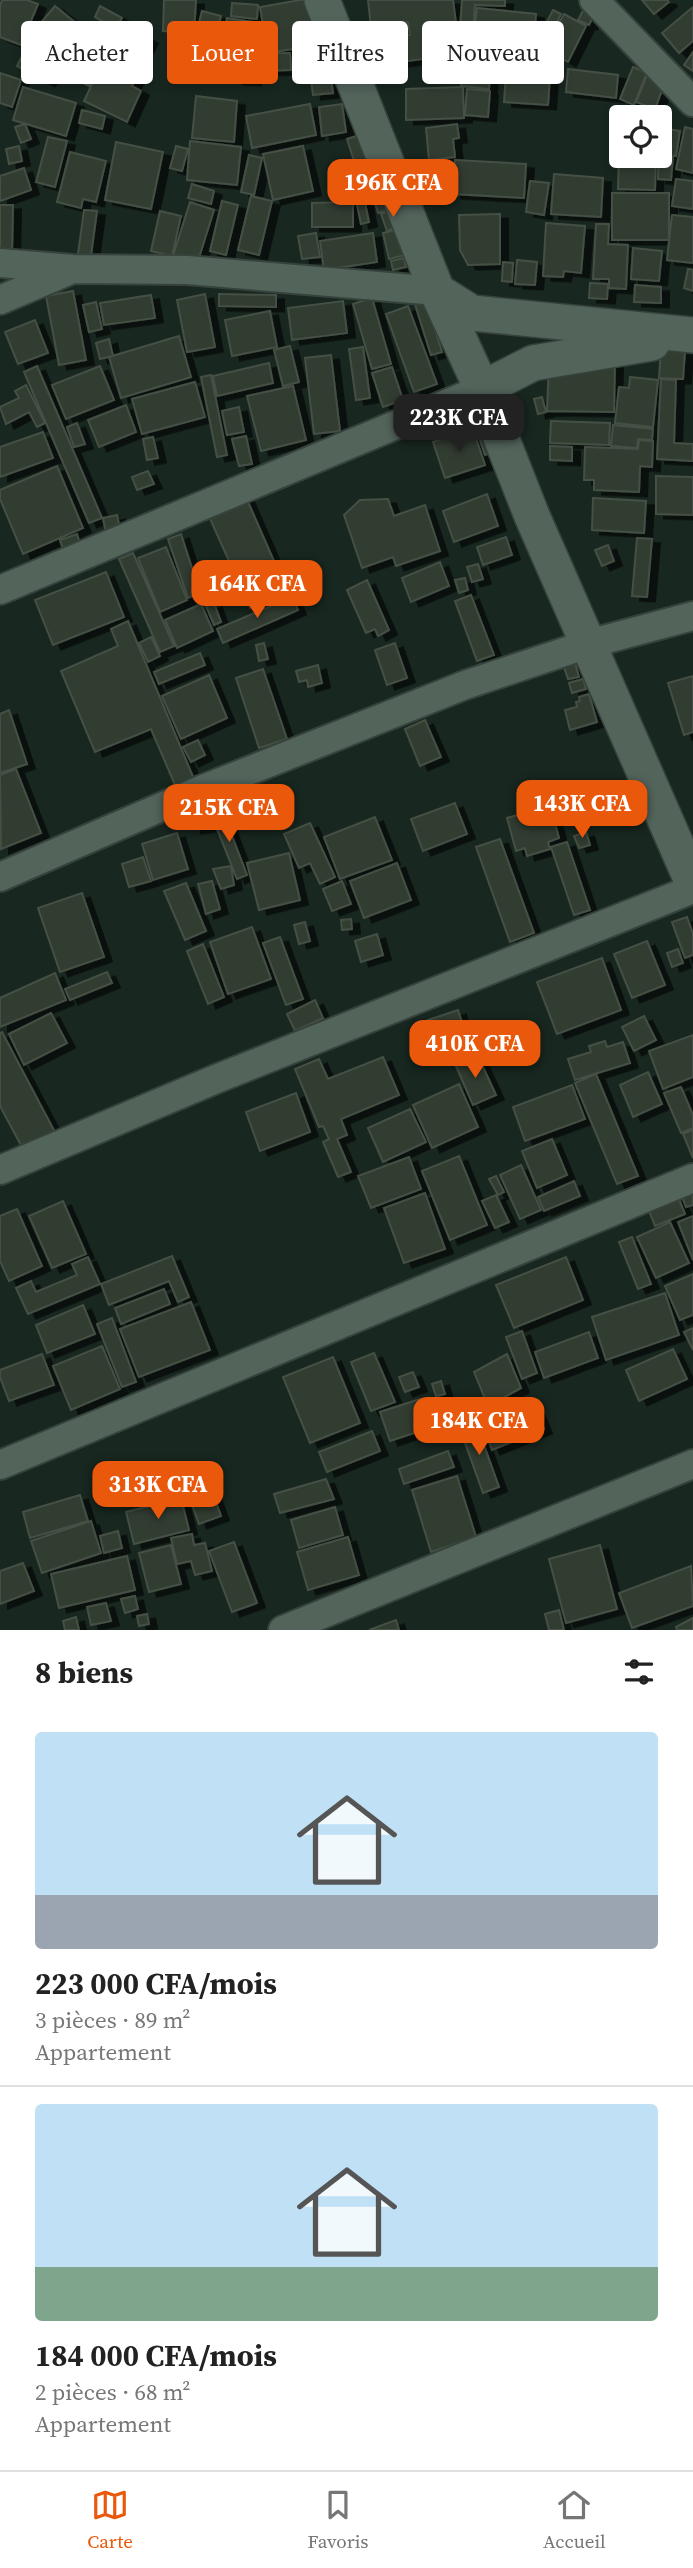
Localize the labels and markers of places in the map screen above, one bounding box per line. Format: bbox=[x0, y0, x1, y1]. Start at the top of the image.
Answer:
pin: 196K CFA bbox=[321, 160, 465, 219]
pin: 223K CFA bbox=[387, 394, 531, 454]
pin: 164K CFA bbox=[185, 560, 329, 620]
pin: 143K CFA bbox=[510, 780, 654, 840]
pin: 215K CFA bbox=[157, 784, 301, 844]
pin: 410K CFA bbox=[403, 1020, 547, 1080]
pin: 184K CFA bbox=[407, 1398, 551, 1457]
pin: 313K CFA bbox=[86, 1462, 230, 1521]

